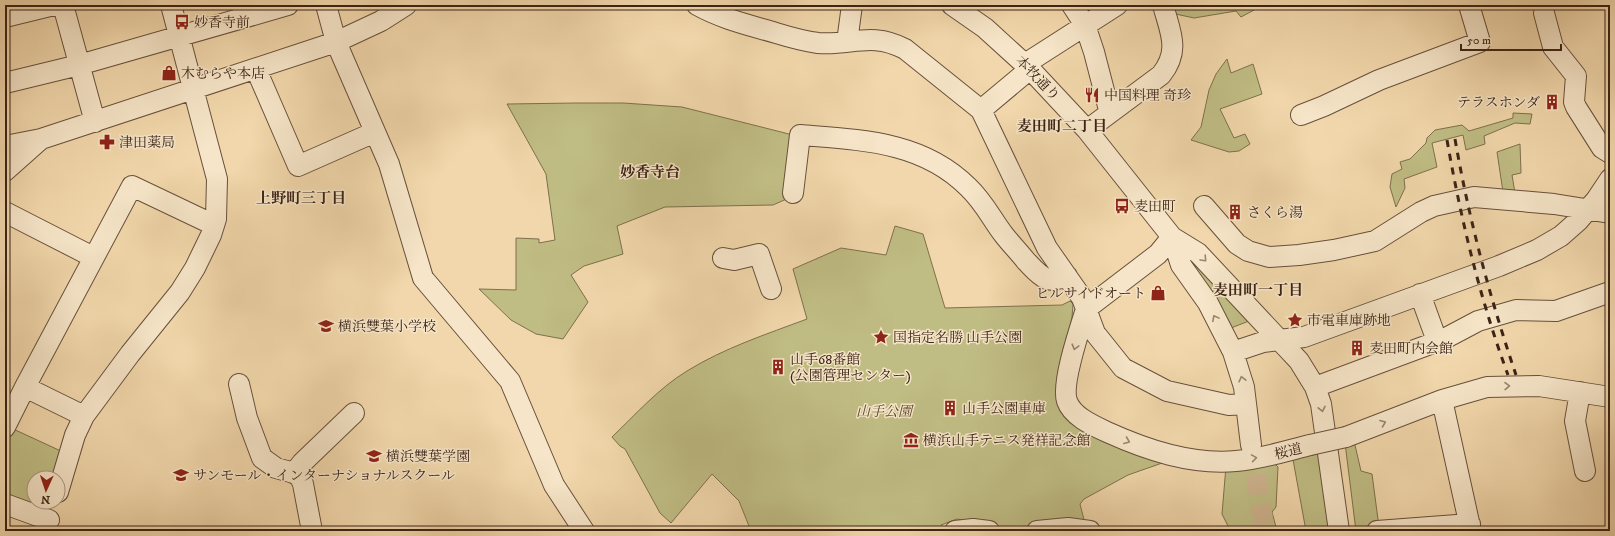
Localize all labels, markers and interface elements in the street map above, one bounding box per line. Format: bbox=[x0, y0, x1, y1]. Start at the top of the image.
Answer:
bus stop icon: 妙香寺前 bbox=[173, 13, 191, 31]
place label: 妙香寺前 bbox=[194, 14, 250, 32]
scale bar bbox=[1461, 26, 1561, 52]
text: 50 m bbox=[1467, 33, 1491, 48]
street label: 本牧通り bbox=[1011, 52, 1063, 105]
shop icon: 木むらや本店 bbox=[160, 64, 178, 82]
place label: 木むらや本店 bbox=[181, 65, 265, 83]
restaurant icon: 中国料理 奇珍 bbox=[1083, 86, 1101, 104]
place label: 中国料理 奇珍 bbox=[1104, 87, 1191, 105]
building icon: テラスホンダ bbox=[1543, 93, 1561, 111]
place label: テラスホンダ bbox=[1457, 94, 1540, 112]
district label: 麦田町二丁目 bbox=[1017, 117, 1107, 136]
pharmacy icon: 津田薬局 bbox=[98, 133, 116, 151]
place label: 津田薬局 bbox=[119, 134, 175, 152]
district label: 妙香寺台 bbox=[620, 163, 680, 182]
district label: 上野町三丁目 bbox=[256, 189, 346, 208]
bus stop icon: 麦田町 bbox=[1113, 197, 1131, 215]
place label: 麦田町 bbox=[1134, 198, 1176, 216]
building icon: さくら湯 bbox=[1226, 203, 1244, 221]
place label: さくら湯 bbox=[1247, 204, 1303, 222]
one-way arrow bbox=[1199, 255, 1206, 262]
district label: 麦田町一丁目 bbox=[1213, 281, 1303, 300]
shop icon: ヒルサイドオート bbox=[1149, 284, 1167, 302]
place label: ヒルサイドオート bbox=[1035, 285, 1146, 303]
place icon: 市電車庫跡地 bbox=[1286, 311, 1304, 329]
place label: 市電車庫跡地 bbox=[1307, 312, 1391, 330]
one-way arrow bbox=[1213, 314, 1220, 322]
school or university icon: 横浜雙葉小学校 bbox=[317, 317, 335, 335]
place label: 横浜雙葉小学校 bbox=[338, 318, 436, 336]
place icon: 国指定名勝 山手公園 bbox=[872, 328, 890, 346]
place label: 国指定名勝 山手公園 bbox=[893, 329, 1022, 347]
building icon: 麦田町内会館 bbox=[1348, 339, 1366, 357]
place label: 麦田町内会館 bbox=[1369, 340, 1453, 358]
one-way arrow bbox=[1071, 343, 1080, 350]
place label: 山手68番館 (公園管理センター) bbox=[790, 351, 911, 385]
building icon: 山手68番館 (公園管理センター) bbox=[769, 358, 787, 376]
one-way arrow bbox=[1238, 376, 1247, 383]
one-way arrow bbox=[1504, 382, 1510, 390]
building icon: 山手公園車庫 bbox=[941, 399, 959, 417]
place label: 山手公園車庫 bbox=[962, 400, 1046, 418]
park label: 山手公園 bbox=[856, 403, 914, 421]
one-way arrow bbox=[1317, 406, 1325, 413]
one-way arrow bbox=[1379, 419, 1386, 427]
museum icon: 横浜山手テニス発祥記念館 bbox=[902, 431, 920, 449]
place label: 横浜山手テニス発祥記念館 bbox=[923, 432, 1090, 450]
one-way arrow bbox=[1124, 436, 1131, 444]
street label: 桜道 bbox=[1272, 440, 1304, 464]
school or university icon: 横浜雙葉学園 bbox=[365, 447, 383, 465]
place label: 横浜雙葉学園 bbox=[386, 448, 470, 466]
one-way arrow bbox=[1251, 454, 1258, 463]
school or university icon: サンモール・インターナショナルスクール bbox=[172, 466, 190, 484]
place label: サンモール・インターナショナルスクール bbox=[193, 467, 455, 485]
north arrow bbox=[26, 470, 66, 510]
text: N bbox=[41, 492, 50, 506]

